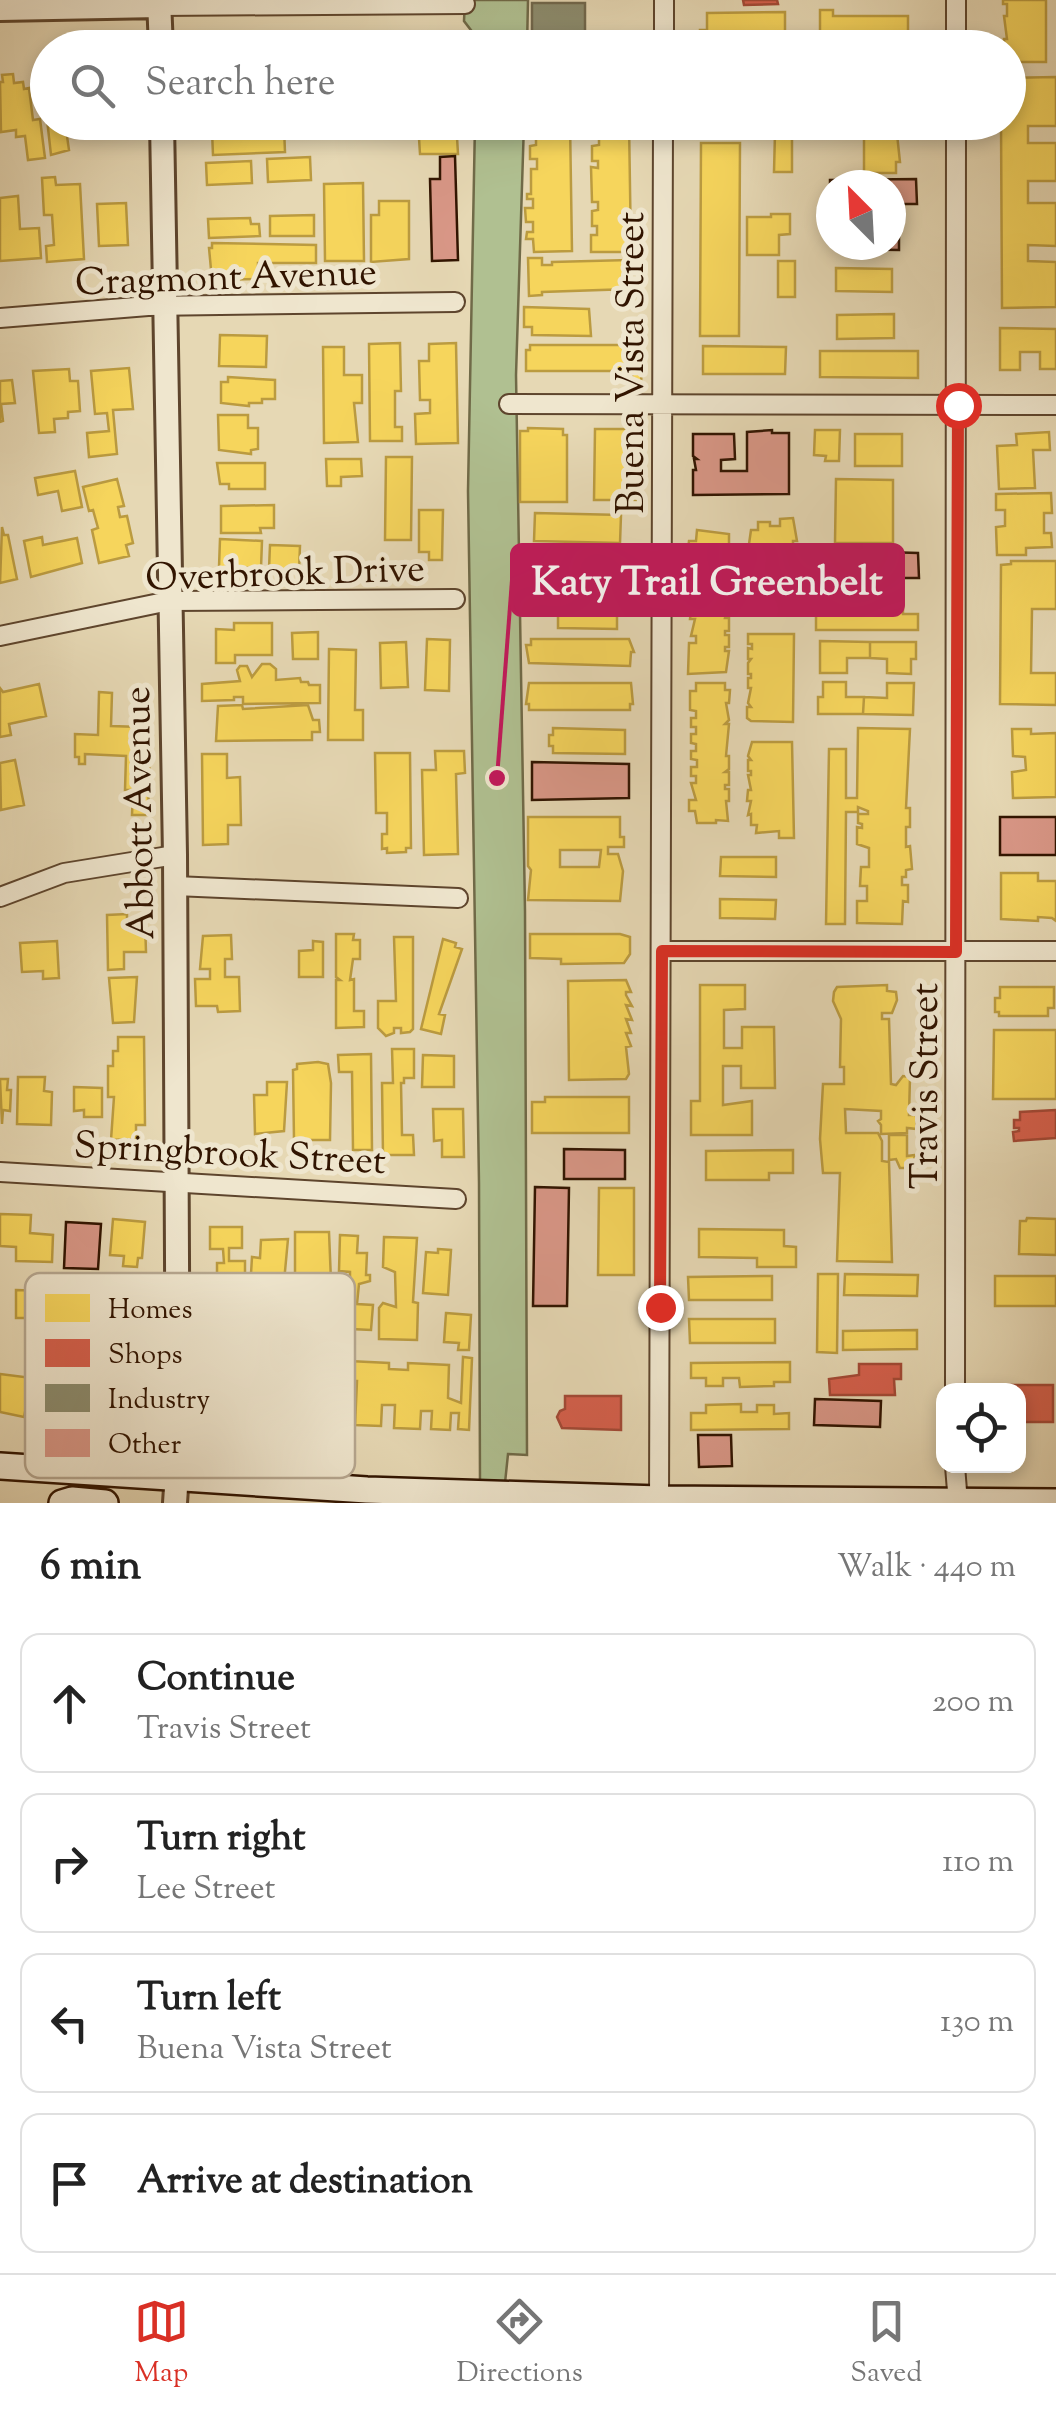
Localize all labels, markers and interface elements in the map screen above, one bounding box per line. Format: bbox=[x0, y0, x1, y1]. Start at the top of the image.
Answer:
search box bbox=[30, 30, 1026, 140]
icon: search bbox=[65, 58, 120, 113]
text: Search here bbox=[145, 58, 336, 112]
north arrow bbox=[816, 170, 906, 260]
street label: Buena Vista Street bbox=[607, 212, 661, 514]
street label: Cragmont Avenue bbox=[74, 248, 378, 312]
route start bbox=[936, 383, 982, 429]
street label: Overbrook Drive bbox=[145, 544, 426, 608]
callout: Katy Trail Greenbelt bbox=[512, 545, 903, 615]
text: Katy Trail Greenbelt bbox=[531, 556, 883, 613]
street label: Abbott Avenue bbox=[113, 686, 171, 940]
street label: Travis Street bbox=[901, 983, 955, 1189]
street label: Springbrook Street bbox=[72, 1121, 387, 1191]
legend bbox=[25, 1273, 355, 1478]
route end bbox=[638, 1285, 684, 1331]
text: Homes bbox=[108, 1291, 192, 1331]
text: Shops bbox=[108, 1336, 182, 1376]
text: Industry bbox=[108, 1381, 210, 1421]
map controls bbox=[936, 1383, 1026, 1473]
button: locate bbox=[936, 1383, 1026, 1473]
text: Other bbox=[108, 1426, 182, 1466]
text: 6 min bbox=[40, 1538, 141, 1598]
text: Walk · 440 m bbox=[837, 1545, 1016, 1591]
text: Continue bbox=[137, 1653, 295, 1707]
icon: ahead bbox=[42, 1676, 97, 1731]
text: 200 m bbox=[932, 1680, 1014, 1726]
text: Travis Street bbox=[137, 1707, 311, 1753]
text: Turn right bbox=[137, 1813, 305, 1867]
icon: right bbox=[42, 1836, 97, 1891]
text: 110 m bbox=[942, 1840, 1014, 1886]
text: Lee Street bbox=[137, 1867, 276, 1913]
text: Turn left bbox=[137, 1973, 281, 2027]
icon: left bbox=[42, 1996, 97, 2051]
text: 130 m bbox=[940, 2000, 1014, 2046]
text: Buena Vista Street bbox=[137, 2027, 392, 2073]
icon: arrive bbox=[42, 2156, 97, 2211]
text: Arrive at destination bbox=[137, 2156, 473, 2210]
tab: Map bbox=[134, 2294, 189, 2394]
tab: Directions bbox=[456, 2294, 583, 2394]
tab: Saved bbox=[850, 2294, 922, 2394]

